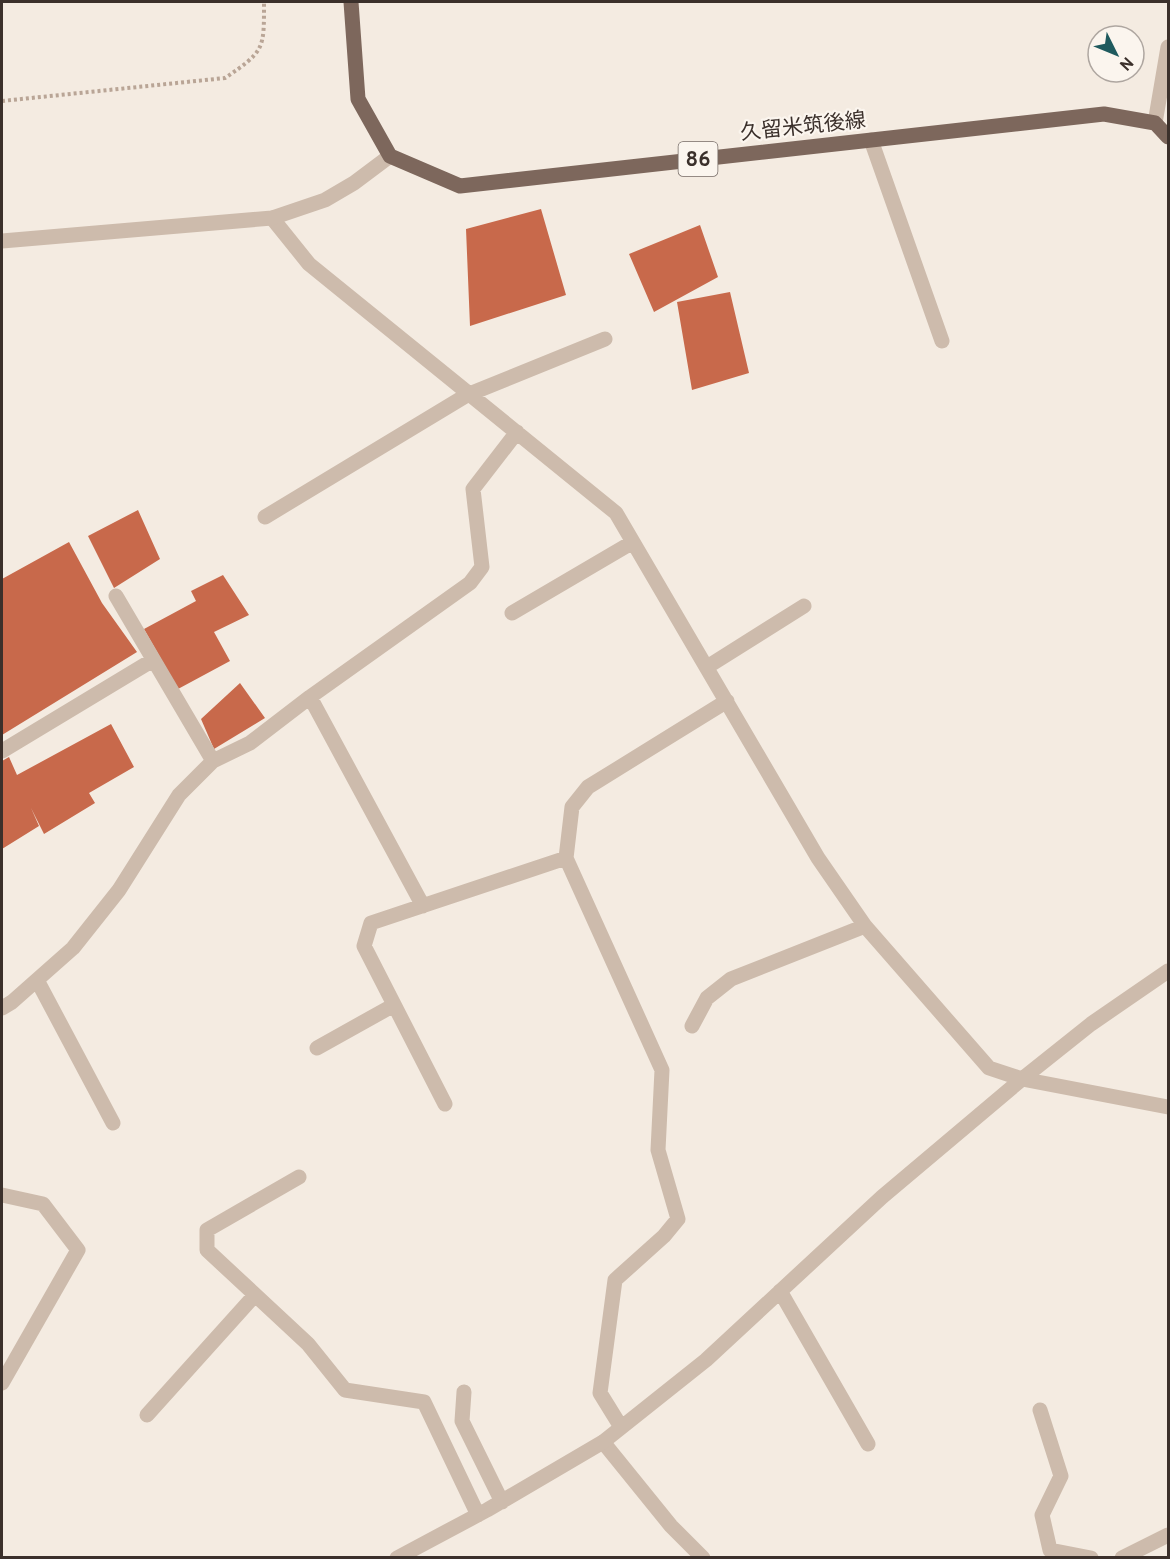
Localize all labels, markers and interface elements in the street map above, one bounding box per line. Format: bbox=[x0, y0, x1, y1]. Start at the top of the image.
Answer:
north arrow bbox=[1086, 24, 1146, 84]
text: N bbox=[1114, 52, 1137, 74]
street label: 久留米筑後線 bbox=[739, 107, 867, 148]
road number: 86 bbox=[678, 142, 718, 176]

